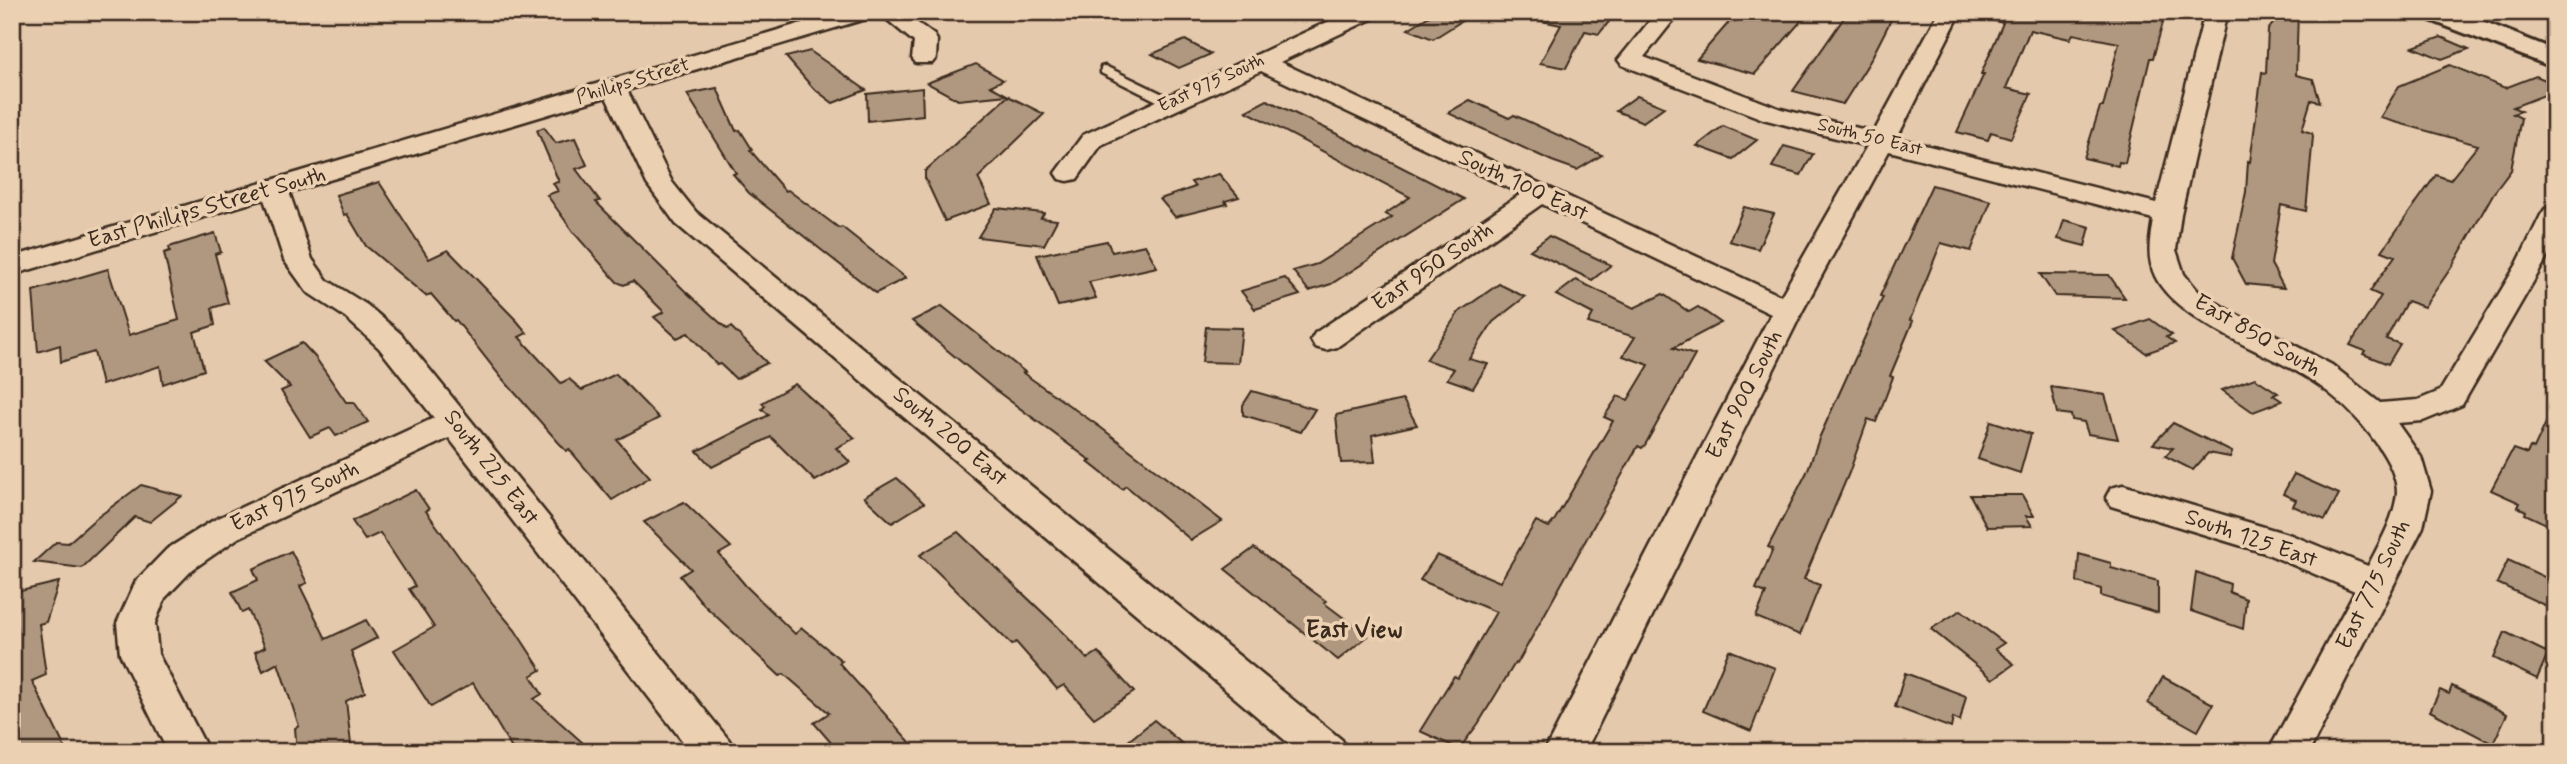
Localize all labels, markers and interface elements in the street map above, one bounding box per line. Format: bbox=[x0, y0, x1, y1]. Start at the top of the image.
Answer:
street label: East 975 South bbox=[1154, 47, 1268, 119]
street label: Phillips Street bbox=[573, 52, 693, 110]
street label: South 50 East bbox=[1815, 112, 1925, 162]
street label: South 100 East bbox=[1453, 143, 1593, 229]
street label: East Phillips Street South bbox=[85, 160, 329, 256]
street label: East 950 South bbox=[1366, 215, 1500, 319]
street label: East 850 South bbox=[2188, 288, 2326, 384]
street label: East 900 South bbox=[1700, 325, 1790, 465]
street label: South 200 East bbox=[886, 380, 1014, 494]
street label: South 225 East bbox=[436, 404, 546, 532]
street label: East 975 South bbox=[226, 454, 364, 540]
street label: South 125 East bbox=[2181, 502, 2321, 576]
street label: East 775 South bbox=[2330, 515, 2418, 655]
district label: East View bbox=[1306, 615, 1402, 646]

